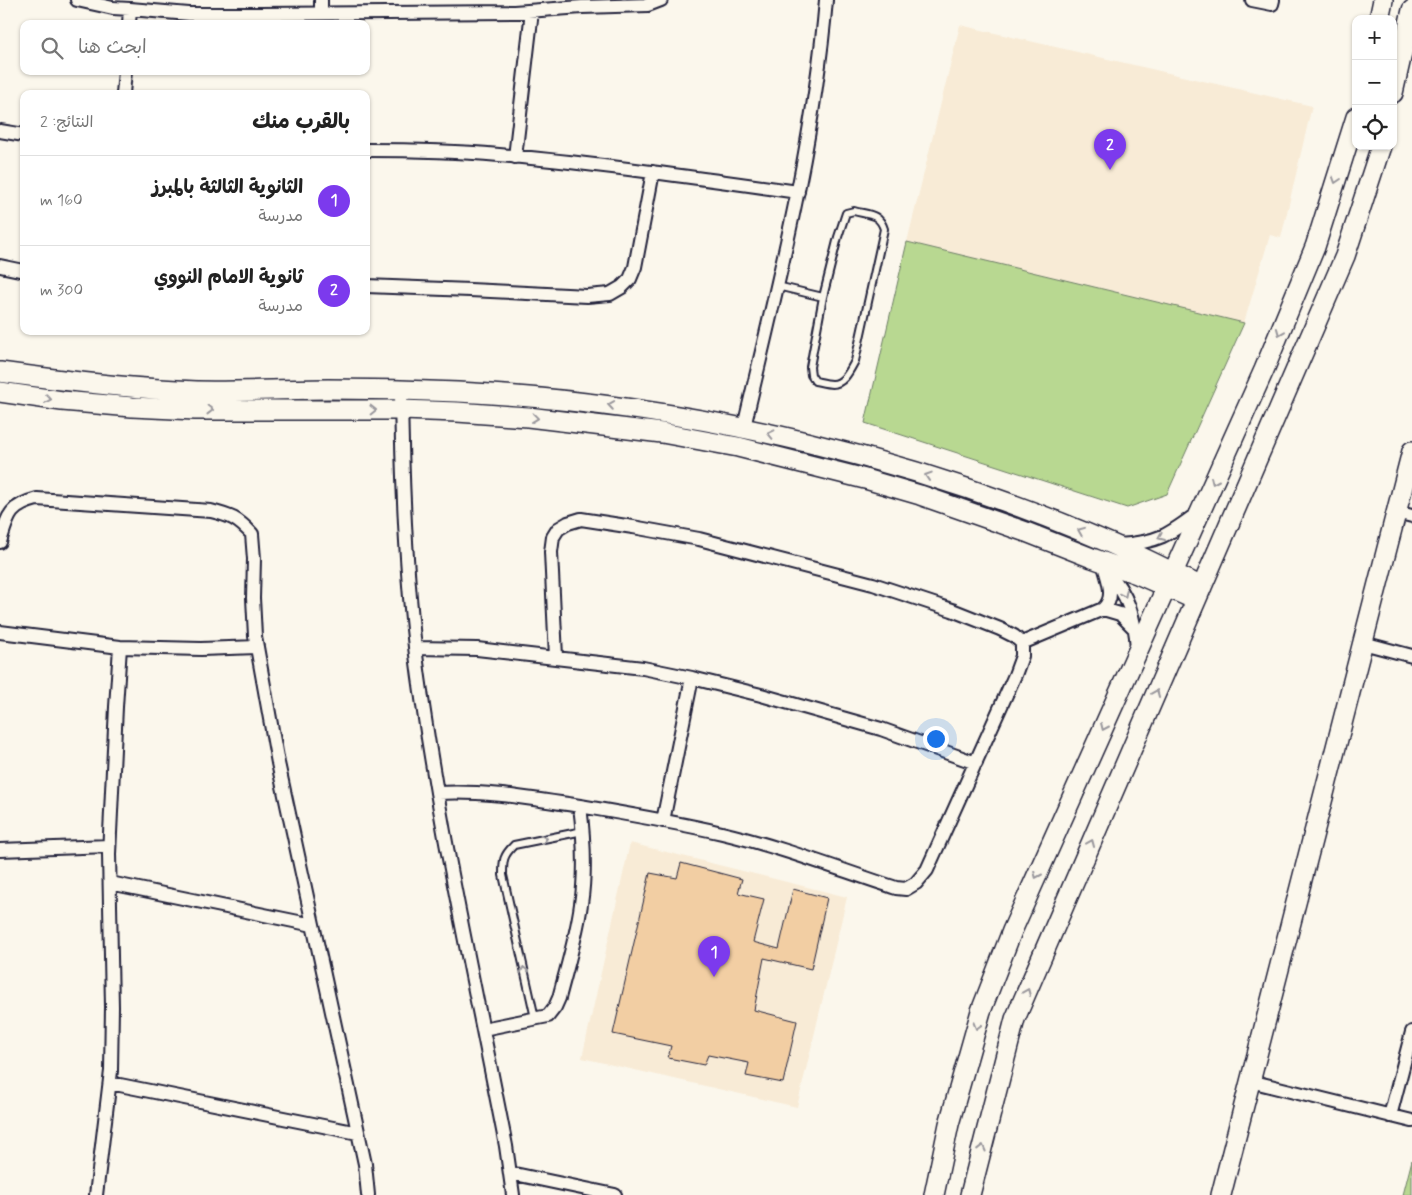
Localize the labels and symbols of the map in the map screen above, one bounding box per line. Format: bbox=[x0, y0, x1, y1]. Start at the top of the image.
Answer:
pin: 2 bbox=[1094, 129, 1126, 170]
one-way arrow bbox=[1332, 175, 1342, 184]
one-way arrow bbox=[1275, 327, 1286, 336]
one-way arrow bbox=[45, 393, 53, 404]
one-way arrow bbox=[607, 401, 615, 411]
one-way arrow bbox=[207, 405, 215, 415]
one-way arrow bbox=[370, 405, 377, 415]
one-way arrow bbox=[531, 412, 539, 423]
one-way arrow bbox=[767, 429, 776, 440]
one-way arrow bbox=[924, 472, 932, 482]
one-way arrow bbox=[1210, 476, 1221, 485]
one-way arrow bbox=[1077, 527, 1085, 537]
one-way arrow bbox=[1157, 530, 1166, 541]
one-way arrow bbox=[1117, 589, 1127, 598]
one-way arrow bbox=[1149, 689, 1160, 698]
one-way arrow bbox=[1099, 722, 1110, 731]
your location bbox=[923, 726, 949, 752]
one-way arrow bbox=[540, 834, 549, 845]
one-way arrow bbox=[1085, 839, 1096, 848]
one-way arrow bbox=[1032, 870, 1043, 879]
pin: 1 bbox=[698, 936, 730, 977]
one-way arrow bbox=[519, 966, 530, 975]
one-way arrow bbox=[1020, 988, 1031, 997]
one-way arrow bbox=[972, 1021, 983, 1030]
one-way arrow bbox=[976, 1143, 987, 1152]

